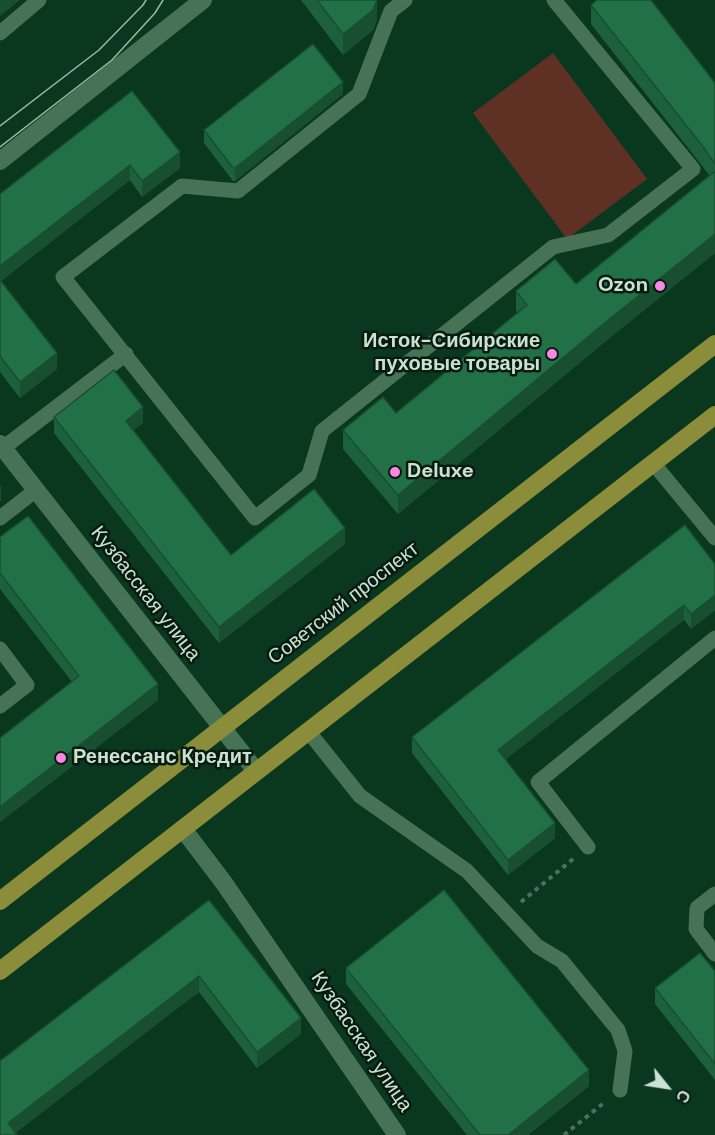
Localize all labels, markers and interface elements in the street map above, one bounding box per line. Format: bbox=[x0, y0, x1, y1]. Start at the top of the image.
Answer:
place label: Ozon bbox=[598, 274, 648, 298]
marker: Ozon bbox=[653, 279, 667, 293]
place label: Исток-Сибирские пуховые товары bbox=[363, 330, 540, 377]
marker: Исток-Сибирские пуховые товары bbox=[545, 347, 559, 361]
place label: Deluxe bbox=[407, 460, 474, 484]
marker: Deluxe bbox=[388, 465, 402, 479]
street label: Кузбасская улица bbox=[85, 522, 205, 666]
street label: Советский проспект bbox=[264, 538, 424, 670]
place label: Ренессанс Кредит bbox=[73, 746, 252, 770]
marker: Ренессанс Кредит bbox=[54, 751, 68, 765]
street label: Кузбасская улица bbox=[305, 967, 417, 1117]
north arrow bbox=[637, 1057, 697, 1117]
text: С bbox=[671, 1086, 695, 1107]

